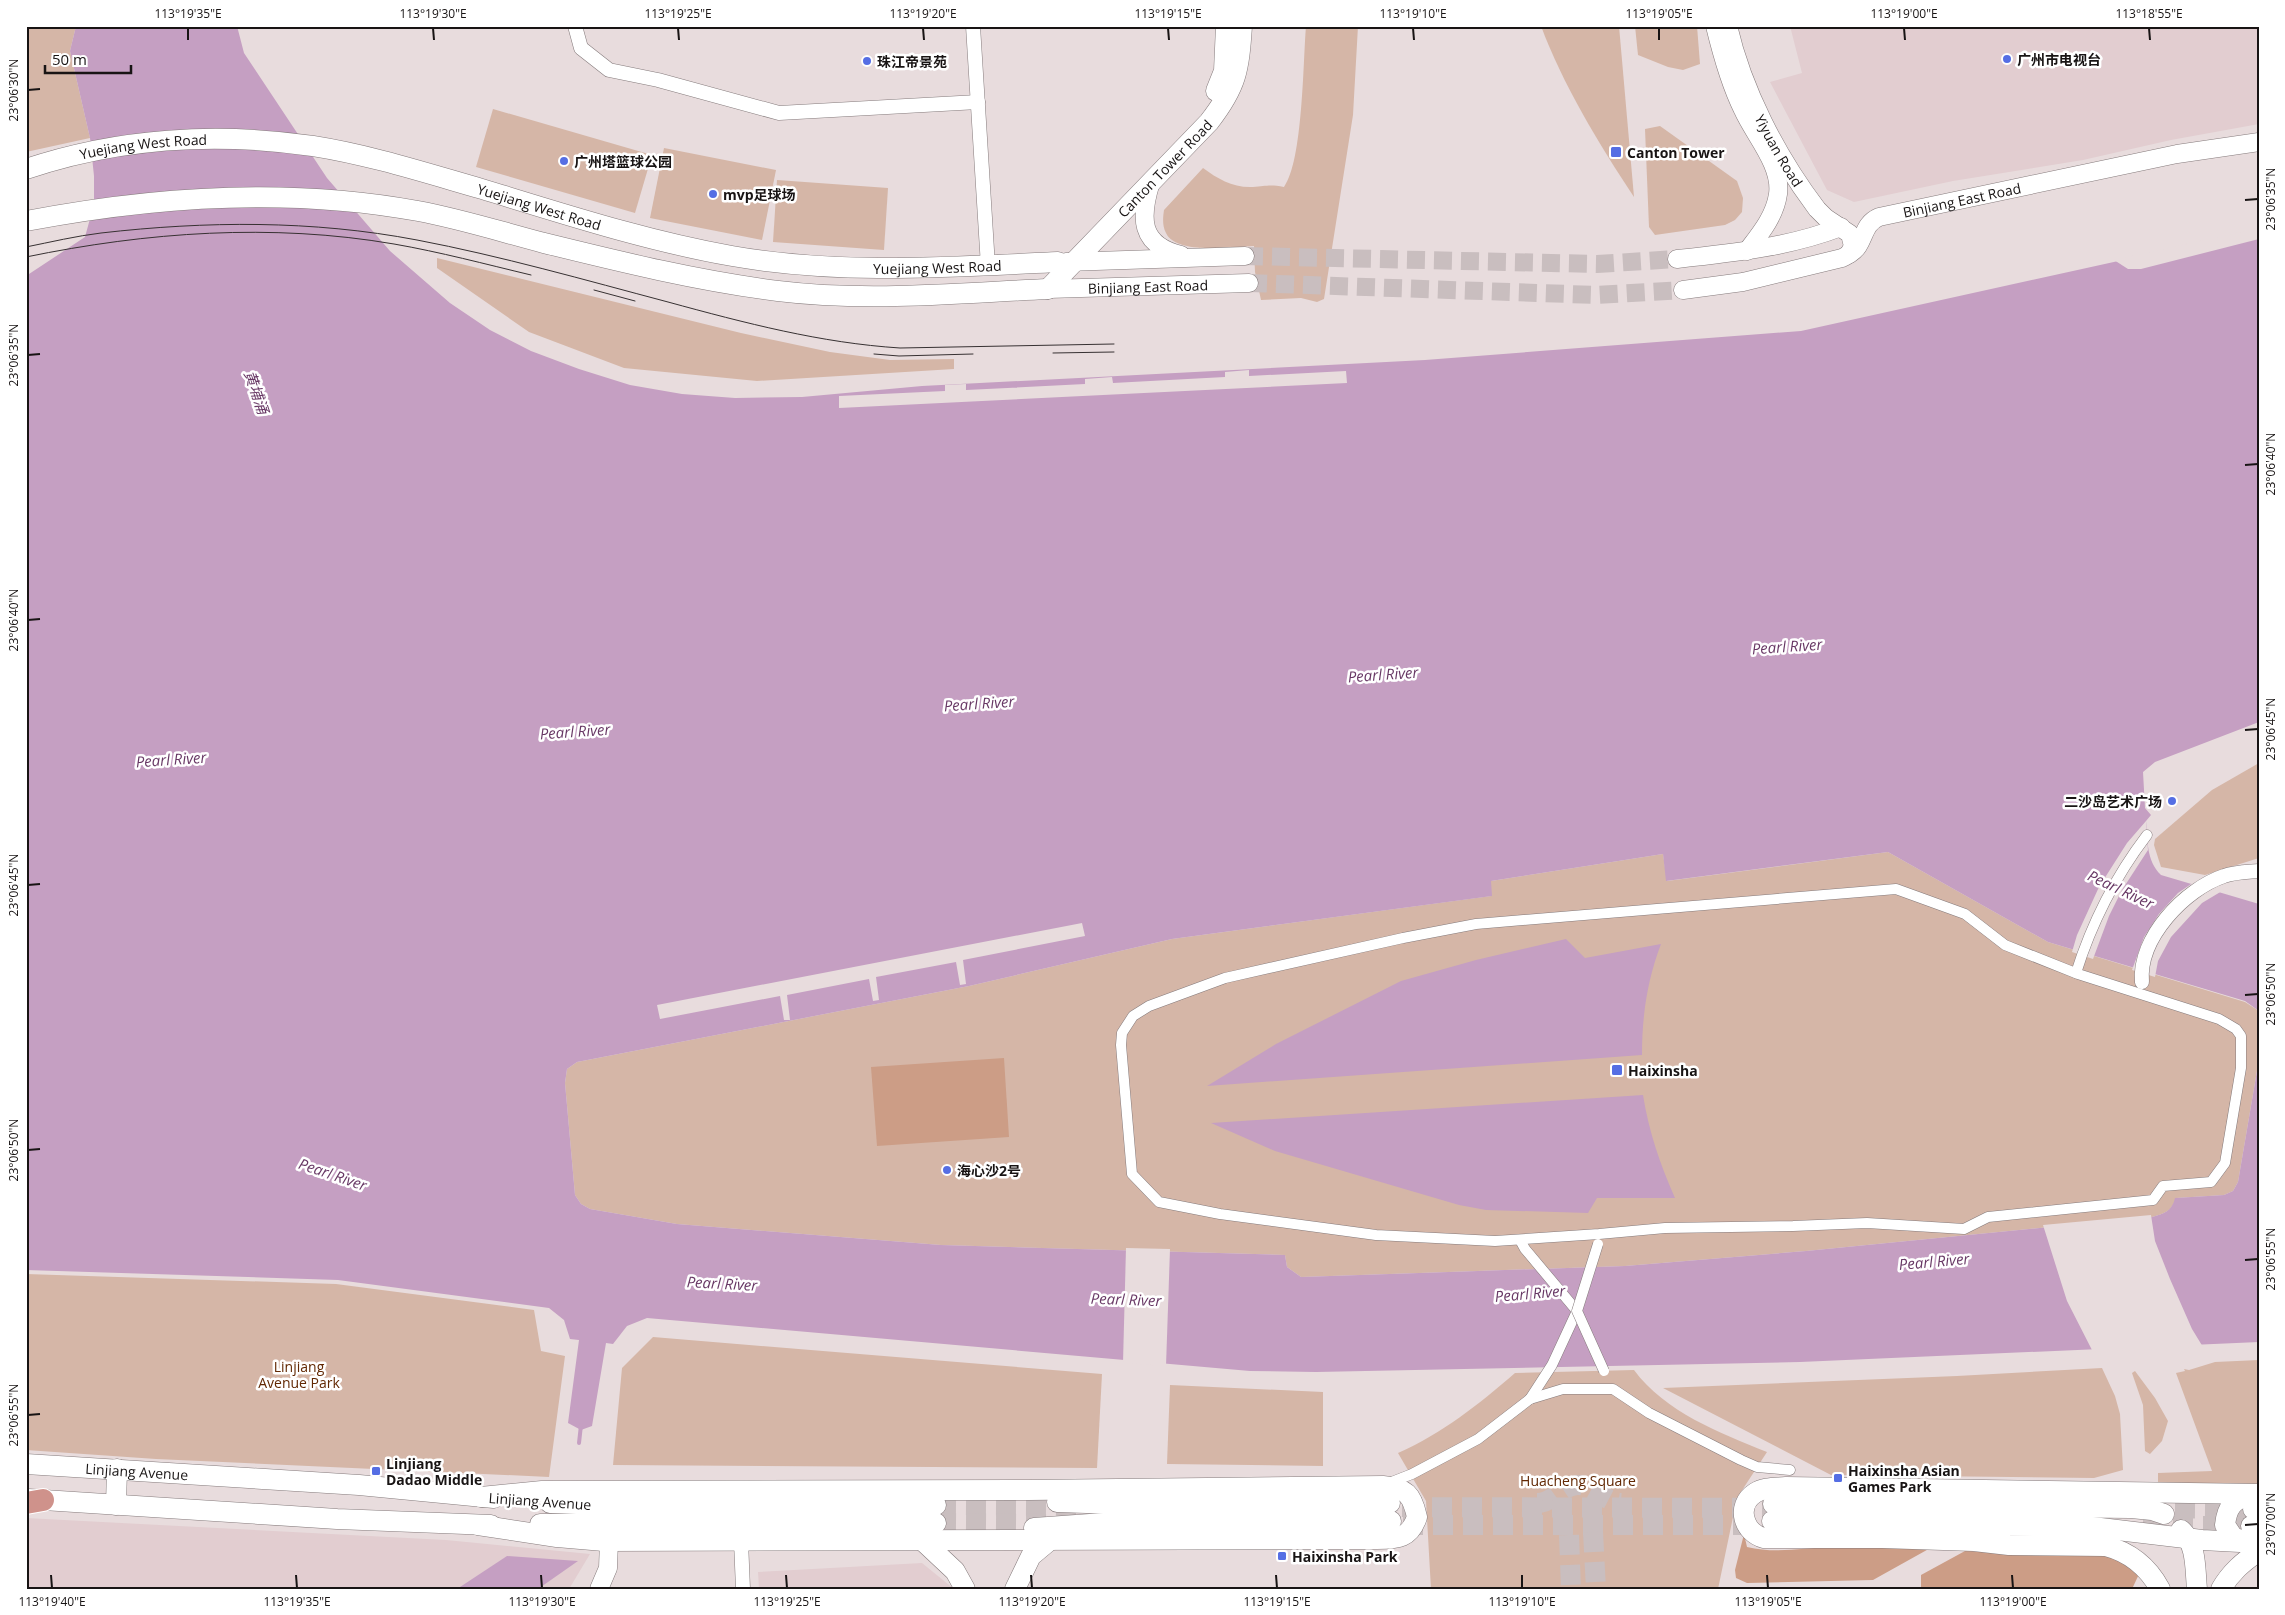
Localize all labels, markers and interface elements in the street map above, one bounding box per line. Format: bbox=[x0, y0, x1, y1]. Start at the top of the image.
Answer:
text: 113°19'35"E bbox=[154, 5, 222, 22]
text: 113°19'30"E bbox=[399, 5, 467, 22]
text: 113°19'25"E bbox=[644, 5, 712, 22]
text: 113°19'20"E bbox=[889, 5, 957, 22]
text: 113°19'15"E bbox=[1134, 5, 1202, 22]
text: 113°19'10"E bbox=[1379, 5, 1447, 22]
text: 113°19'05"E bbox=[1625, 5, 1693, 22]
text: 113°19'00"E bbox=[1870, 5, 1938, 22]
text: 113°18'55"E bbox=[2115, 5, 2183, 22]
scale bar bbox=[45, 42, 131, 74]
text: 50 m bbox=[52, 49, 87, 69]
place label: 广州市电视台 bbox=[2017, 50, 2101, 69]
place label: 珠江帝景苑 bbox=[877, 52, 947, 71]
marker: 广州市电视台 bbox=[2001, 53, 2013, 65]
marker: 珠江帝景苑 bbox=[861, 55, 873, 67]
text: 23°06'30"N bbox=[5, 59, 22, 121]
street label: Yiyuan Road bbox=[1751, 111, 1808, 190]
street label: Canton Tower Road bbox=[1113, 115, 1216, 221]
street label: Yuejiang West Road bbox=[78, 129, 207, 163]
place label: Canton Tower bbox=[1627, 143, 1725, 162]
marker: Canton Tower bbox=[1609, 145, 1623, 159]
place label: 广州塔篮球公园 bbox=[574, 152, 672, 171]
marker: 广州塔篮球公园 bbox=[558, 155, 570, 167]
text: 23°06'35"N bbox=[2262, 168, 2279, 230]
street label: Binjiang East Road bbox=[1901, 178, 2023, 221]
street label: Yuejiang West Road bbox=[475, 179, 604, 234]
place label: mvp足球场 bbox=[723, 185, 796, 204]
marker: mvp足球场 bbox=[707, 188, 719, 200]
street label: Yuejiang West Road bbox=[873, 255, 1002, 278]
street label: Binjiang East Road bbox=[1088, 275, 1208, 297]
text: 23°06'35"N bbox=[5, 324, 22, 386]
water label: 黄埔涌 bbox=[240, 367, 274, 418]
text: 23°06'40"N bbox=[2262, 433, 2279, 495]
text: 23°06'40"N bbox=[5, 589, 22, 651]
water label: Pearl River bbox=[1751, 633, 1824, 658]
water label: Pearl River bbox=[1347, 661, 1420, 686]
water label: Pearl River bbox=[943, 690, 1016, 715]
text: 23°06'45"N bbox=[2262, 698, 2279, 760]
water label: Pearl River bbox=[539, 718, 612, 743]
water label: Pearl River bbox=[135, 746, 208, 771]
place label: 二沙岛艺术广场 bbox=[2064, 792, 2162, 811]
marker: 二沙岛艺术广场 bbox=[2166, 795, 2178, 807]
text: 23°06'45"N bbox=[5, 854, 22, 916]
water label: Pearl River bbox=[2085, 865, 2158, 913]
text: 23°06'50"N bbox=[2262, 963, 2279, 1025]
place label: Haixinsha bbox=[1628, 1061, 1698, 1080]
marker: Haixinsha bbox=[1610, 1063, 1624, 1077]
text: 23°06'50"N bbox=[5, 1119, 22, 1181]
water label: Pearl River bbox=[296, 1153, 371, 1195]
place label: 海心沙2号 bbox=[957, 1161, 1021, 1180]
marker: 海心沙2号 bbox=[941, 1164, 953, 1176]
text: 23°06'55"N bbox=[2262, 1228, 2279, 1290]
water label: Pearl River bbox=[1898, 1248, 1971, 1274]
water label: Pearl River bbox=[686, 1271, 759, 1295]
water label: Pearl River bbox=[1494, 1280, 1567, 1306]
water label: Pearl River bbox=[1090, 1288, 1163, 1310]
park label: Linjiang Avenue Park bbox=[258, 1357, 340, 1392]
text: 23°06'55"N bbox=[5, 1384, 22, 1446]
place label: Linjiang Dadao Middle bbox=[386, 1454, 482, 1489]
street label: Linjiang Avenue bbox=[85, 1458, 189, 1484]
place label: Haixinsha Asian Games Park bbox=[1848, 1461, 1960, 1496]
marker: Linjiang Dadao Middle bbox=[370, 1465, 382, 1477]
park label: Huacheng Square bbox=[1520, 1471, 1636, 1490]
marker: Haixinsha Asian Games Park bbox=[1832, 1472, 1844, 1484]
street label: Linjiang Avenue bbox=[488, 1488, 592, 1514]
text: 23°07'00"N bbox=[2262, 1493, 2279, 1555]
place label: Haixinsha Park bbox=[1292, 1547, 1398, 1566]
marker: Haixinsha Park bbox=[1276, 1550, 1288, 1562]
text: 113°19'40"E bbox=[18, 1593, 86, 1610]
text: 113°19'35"E bbox=[263, 1593, 331, 1610]
text: 113°19'30"E bbox=[508, 1593, 576, 1610]
text: 113°19'25"E bbox=[753, 1593, 821, 1610]
text: 113°19'20"E bbox=[998, 1593, 1066, 1610]
text: 113°19'15"E bbox=[1243, 1593, 1311, 1610]
text: 113°19'10"E bbox=[1488, 1593, 1556, 1610]
text: 113°19'05"E bbox=[1734, 1593, 1802, 1610]
text: 113°19'00"E bbox=[1979, 1593, 2047, 1610]

